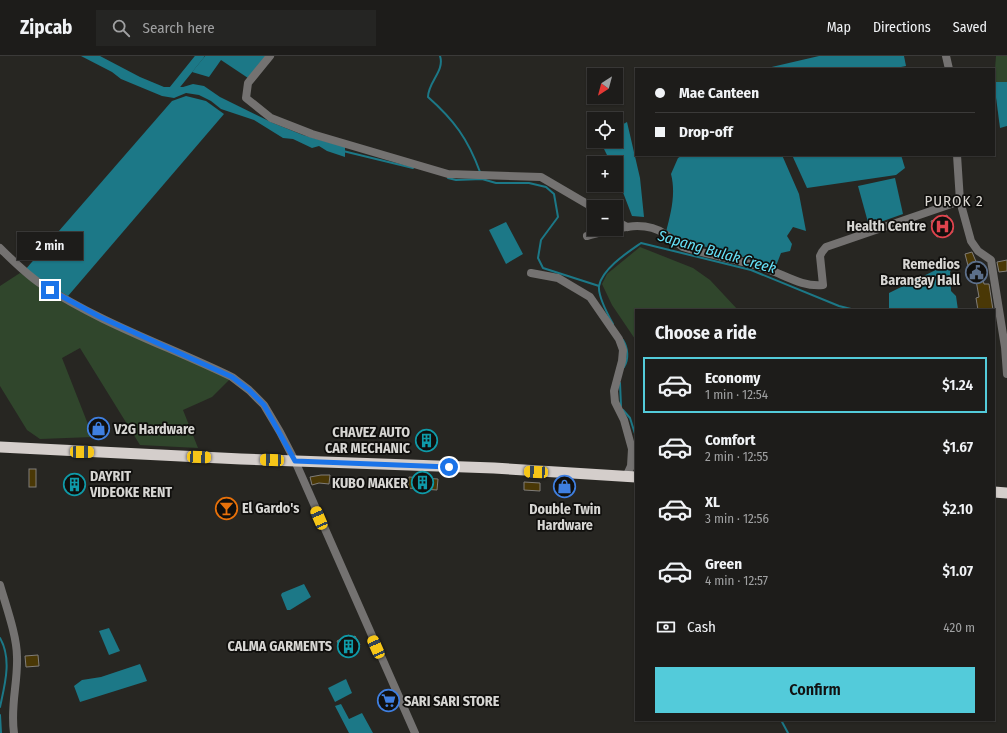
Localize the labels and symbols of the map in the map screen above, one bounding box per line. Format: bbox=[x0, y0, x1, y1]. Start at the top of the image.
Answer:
north arrow bbox=[587, 68, 623, 104]
district label: PUROK 2 bbox=[924, 192, 984, 210]
hospital icon: Health Centre bbox=[929, 213, 955, 239]
place label: Health Centre bbox=[847, 218, 926, 235]
water label: Sapang Bulak Creek bbox=[655, 226, 779, 278]
callout: 2 min bbox=[17, 232, 83, 260]
place label: Remedios Barangay Hall bbox=[880, 256, 960, 289]
public building icon: Remedios Barangay Hall bbox=[963, 259, 989, 285]
route end bbox=[41, 281, 59, 299]
shop icon: V2G Hardware bbox=[85, 416, 111, 442]
place label: V2G Hardware bbox=[113, 421, 195, 438]
place label: CHAVEZ AUTO CAR MECHANIC bbox=[325, 424, 411, 457]
building icon: CHAVEZ AUTO CAR MECHANIC bbox=[413, 427, 439, 453]
car bbox=[70, 446, 94, 458]
car bbox=[187, 450, 211, 464]
car bbox=[260, 454, 284, 466]
route start bbox=[440, 458, 458, 476]
car bbox=[524, 465, 548, 479]
place label: DAYRIT VIDEOKE RENT bbox=[89, 468, 172, 501]
building icon: KUBO MAKER bbox=[410, 470, 436, 496]
building icon: DAYRIT VIDEOKE RENT bbox=[61, 471, 87, 497]
shop icon: Double Twin Hardware bbox=[552, 474, 578, 500]
place label: KUBO MAKER bbox=[332, 475, 408, 492]
bar icon: El Gardo's bbox=[214, 495, 240, 521]
place label: El Gardo's bbox=[242, 500, 299, 517]
place label: Double Twin Hardware bbox=[529, 501, 601, 534]
car bbox=[309, 505, 329, 531]
building icon: CALMA GARMENTS bbox=[335, 633, 361, 659]
car bbox=[366, 634, 386, 660]
place label: CALMA GARMENTS bbox=[227, 638, 332, 655]
supermarket icon: SARI SARI STORE bbox=[376, 688, 402, 714]
place label: SARI SARI STORE bbox=[404, 693, 500, 710]

